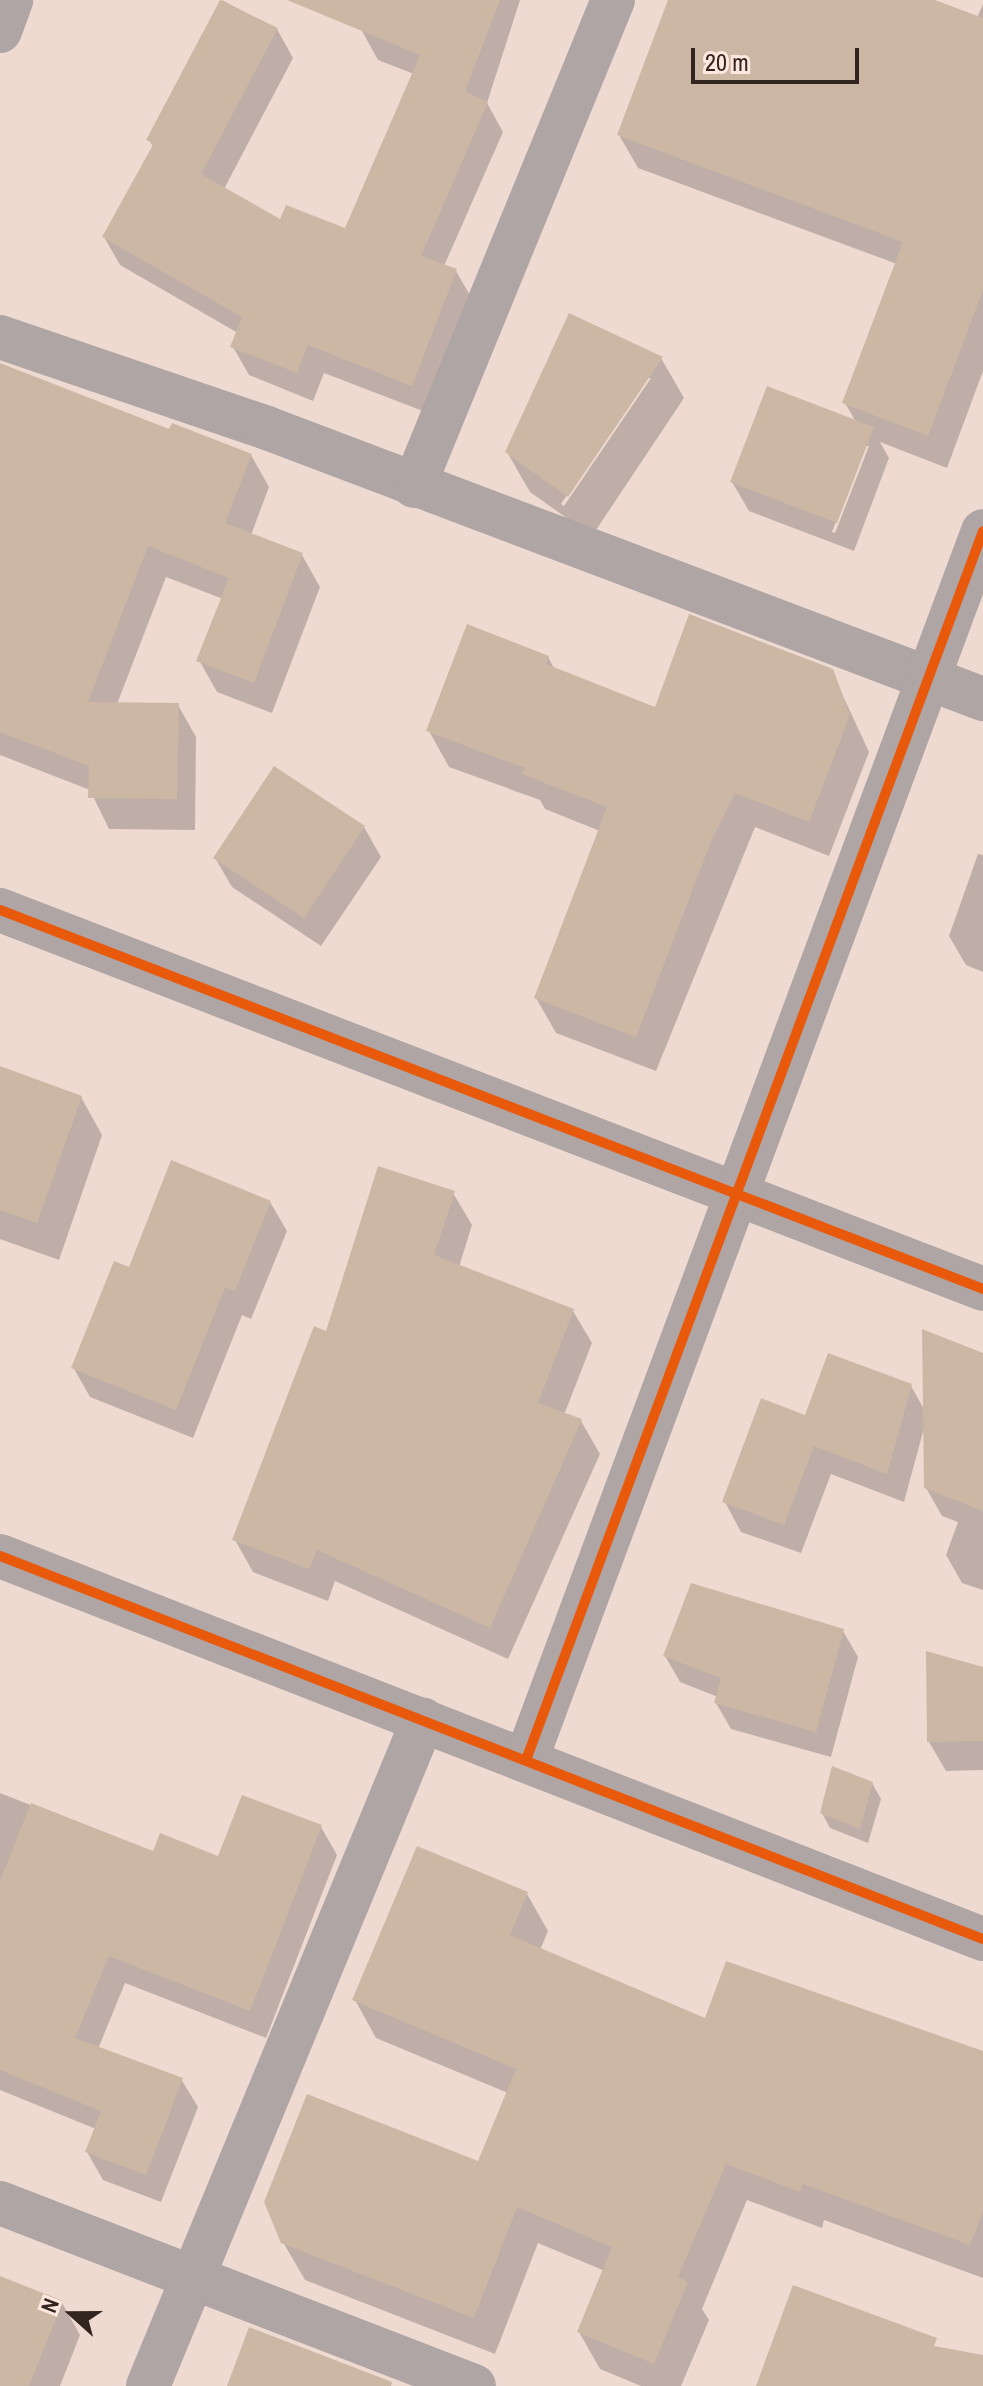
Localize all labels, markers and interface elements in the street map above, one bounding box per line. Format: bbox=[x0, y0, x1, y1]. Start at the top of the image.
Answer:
scale bar bbox=[695, 32, 863, 82]
text: 20 m bbox=[705, 46, 749, 78]
north arrow bbox=[32, 2274, 112, 2354]
text: N bbox=[33, 2294, 66, 2317]

